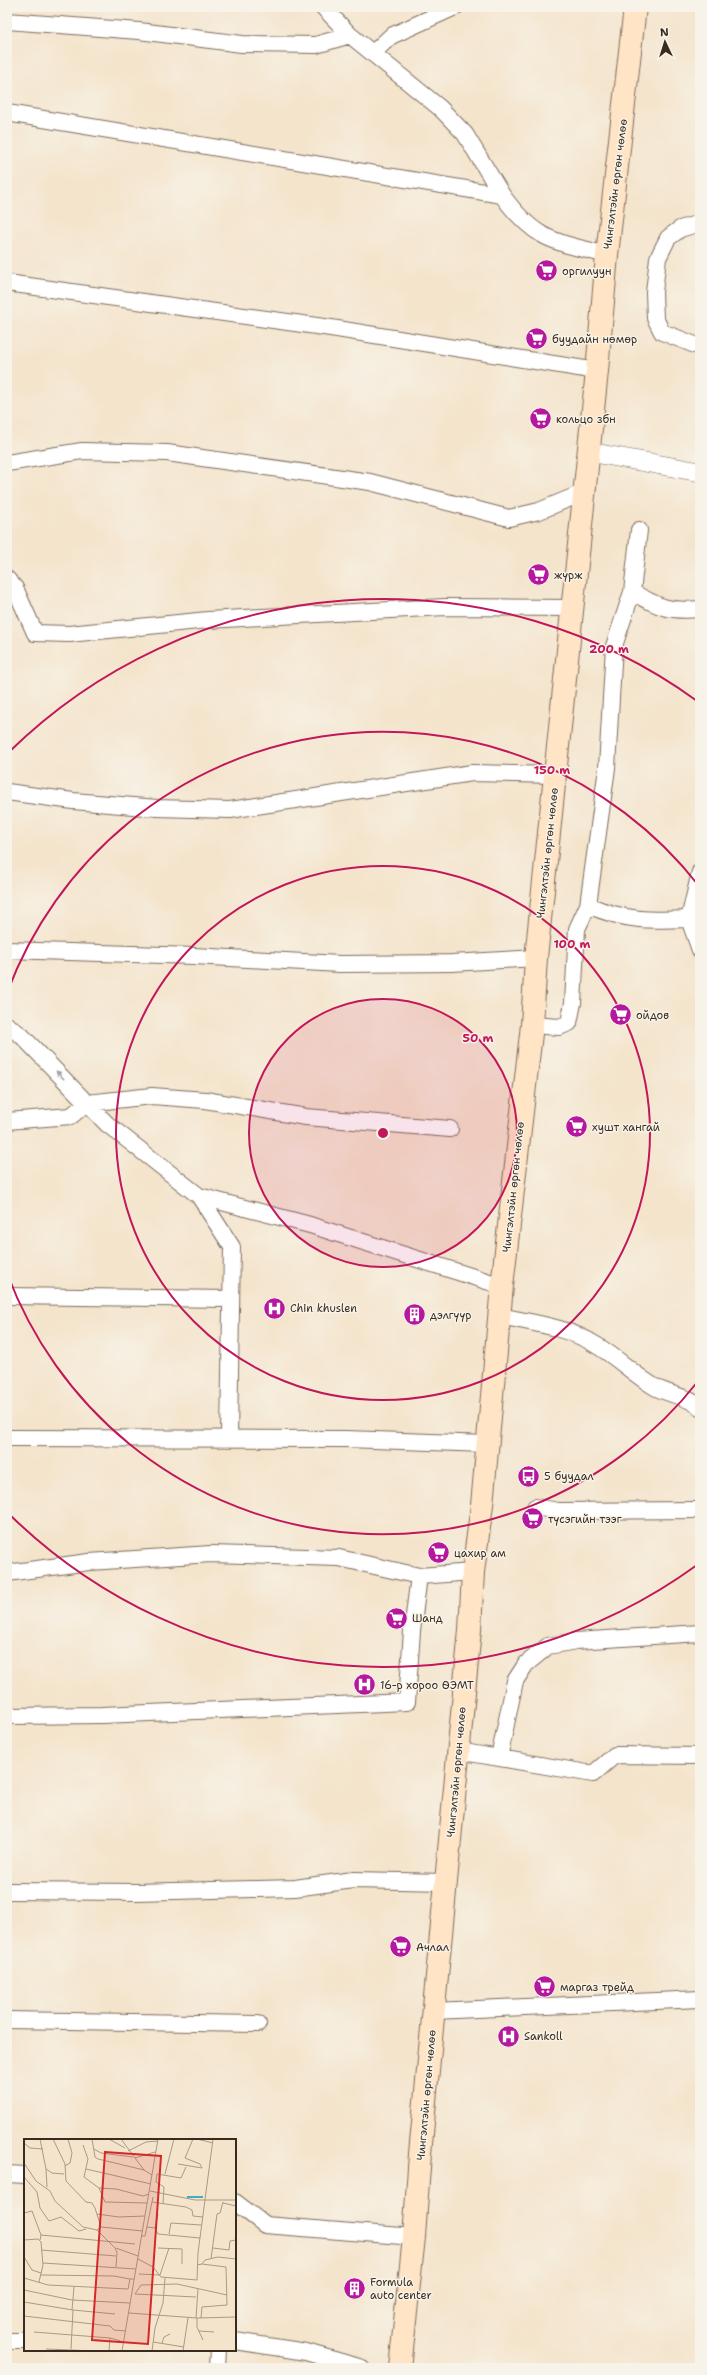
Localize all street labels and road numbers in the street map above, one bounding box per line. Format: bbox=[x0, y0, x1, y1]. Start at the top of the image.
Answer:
street label: Чингэлтэйн өргөн чөлөө bbox=[600, 118, 631, 250]
street label: Чингэлтэйн өргөн чөлөө bbox=[533, 787, 562, 919]
street label: Чингэлтэйн өргөн чөлөө bbox=[499, 1121, 528, 1253]
street label: Чингэлтэйн өргөн чөлөө bbox=[443, 1706, 470, 1838]
street label: Чингэлтэйн өргөн чөлөө bbox=[413, 2029, 440, 2161]

